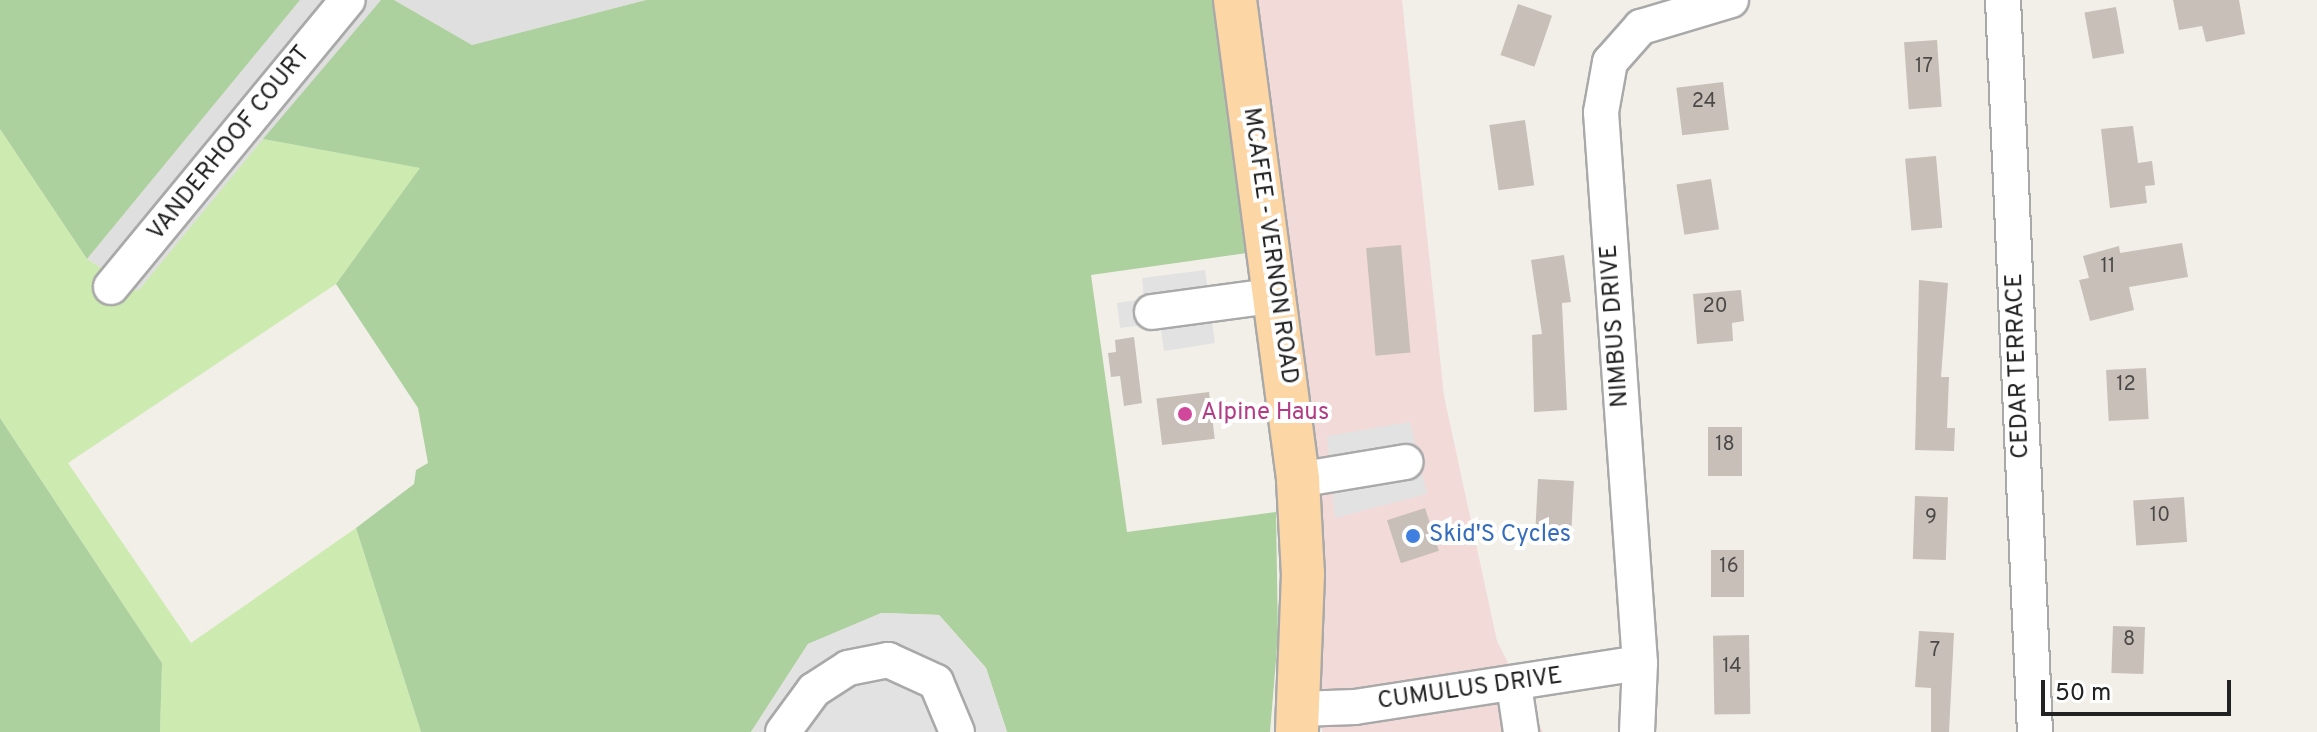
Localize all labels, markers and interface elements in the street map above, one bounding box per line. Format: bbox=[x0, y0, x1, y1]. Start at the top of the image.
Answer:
street label: VANDERHOOF COURT bbox=[143, 41, 317, 247]
house number: 17 bbox=[1915, 55, 1933, 79]
house number: 24 bbox=[1692, 90, 1716, 114]
street label: MCAFEE - VERNON ROAD bbox=[1235, 105, 1303, 387]
street label: NIMBUS DRIVE bbox=[1596, 244, 1636, 408]
house number: 11 bbox=[2101, 255, 2115, 279]
street label: CEDAR TERRACE bbox=[2001, 272, 2037, 460]
house number: 20 bbox=[1702, 295, 1728, 319]
house number: 12 bbox=[2116, 373, 2136, 397]
place label: Alpine Haus bbox=[1201, 400, 1329, 428]
marker: Alpine Haus bbox=[1176, 405, 1194, 423]
house number: 18 bbox=[1715, 433, 1735, 457]
house number: 10 bbox=[2150, 504, 2170, 528]
house number: 9 bbox=[1925, 506, 1937, 530]
place label: Skid'S Cycles bbox=[1429, 522, 1571, 550]
marker: Skid'S Cycles bbox=[1404, 527, 1422, 545]
house number: 16 bbox=[1719, 555, 1739, 579]
house number: 8 bbox=[2123, 628, 2135, 652]
house number: 7 bbox=[1930, 639, 1940, 663]
house number: 14 bbox=[1722, 655, 1742, 679]
street label: CUMULUS DRIVE bbox=[1376, 663, 1564, 717]
scale bar bbox=[2045, 664, 2235, 714]
text: 50 m bbox=[2055, 679, 2111, 709]

